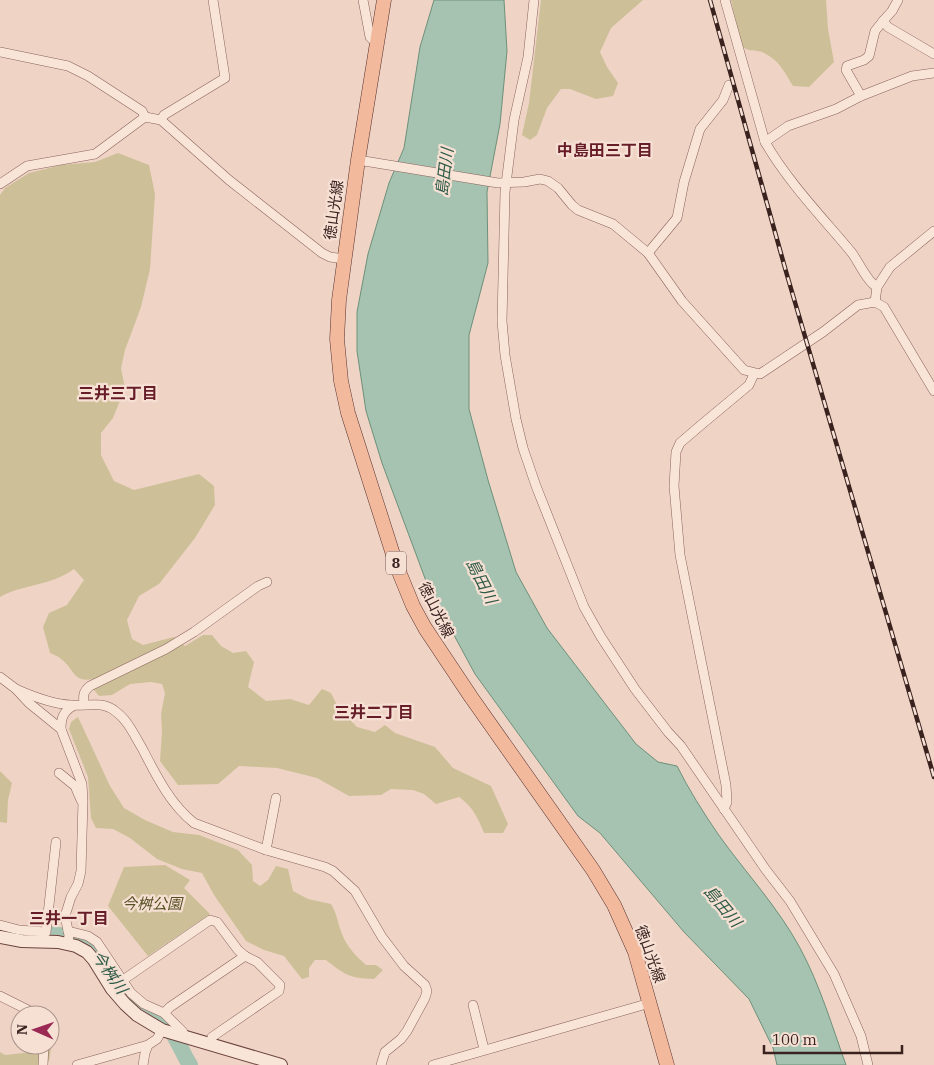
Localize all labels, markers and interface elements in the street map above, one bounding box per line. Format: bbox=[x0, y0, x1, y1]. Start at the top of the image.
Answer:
district label: 中島田三丁目 bbox=[557, 140, 653, 160]
water label: 島田川 bbox=[431, 145, 457, 197]
street label: 徳山光線 bbox=[320, 179, 347, 241]
district label: 三井三丁目 bbox=[78, 383, 158, 403]
road number: 8 bbox=[386, 552, 406, 574]
water label: 島田川 bbox=[462, 555, 503, 609]
street label: 徳山光線 bbox=[414, 579, 459, 641]
district label: 三井二丁目 bbox=[334, 702, 414, 722]
water label: 島田川 bbox=[700, 881, 747, 932]
park label: 今桝公園 bbox=[122, 894, 184, 913]
district label: 三井一丁目 bbox=[29, 908, 109, 928]
street label: 徳山光線 bbox=[631, 922, 670, 985]
water label: 今桝川 bbox=[88, 947, 133, 999]
north arrow bbox=[10, 1005, 60, 1055]
scale bar bbox=[764, 1022, 902, 1054]
text: N bbox=[13, 1024, 31, 1035]
text: 100 m bbox=[772, 1030, 817, 1049]

